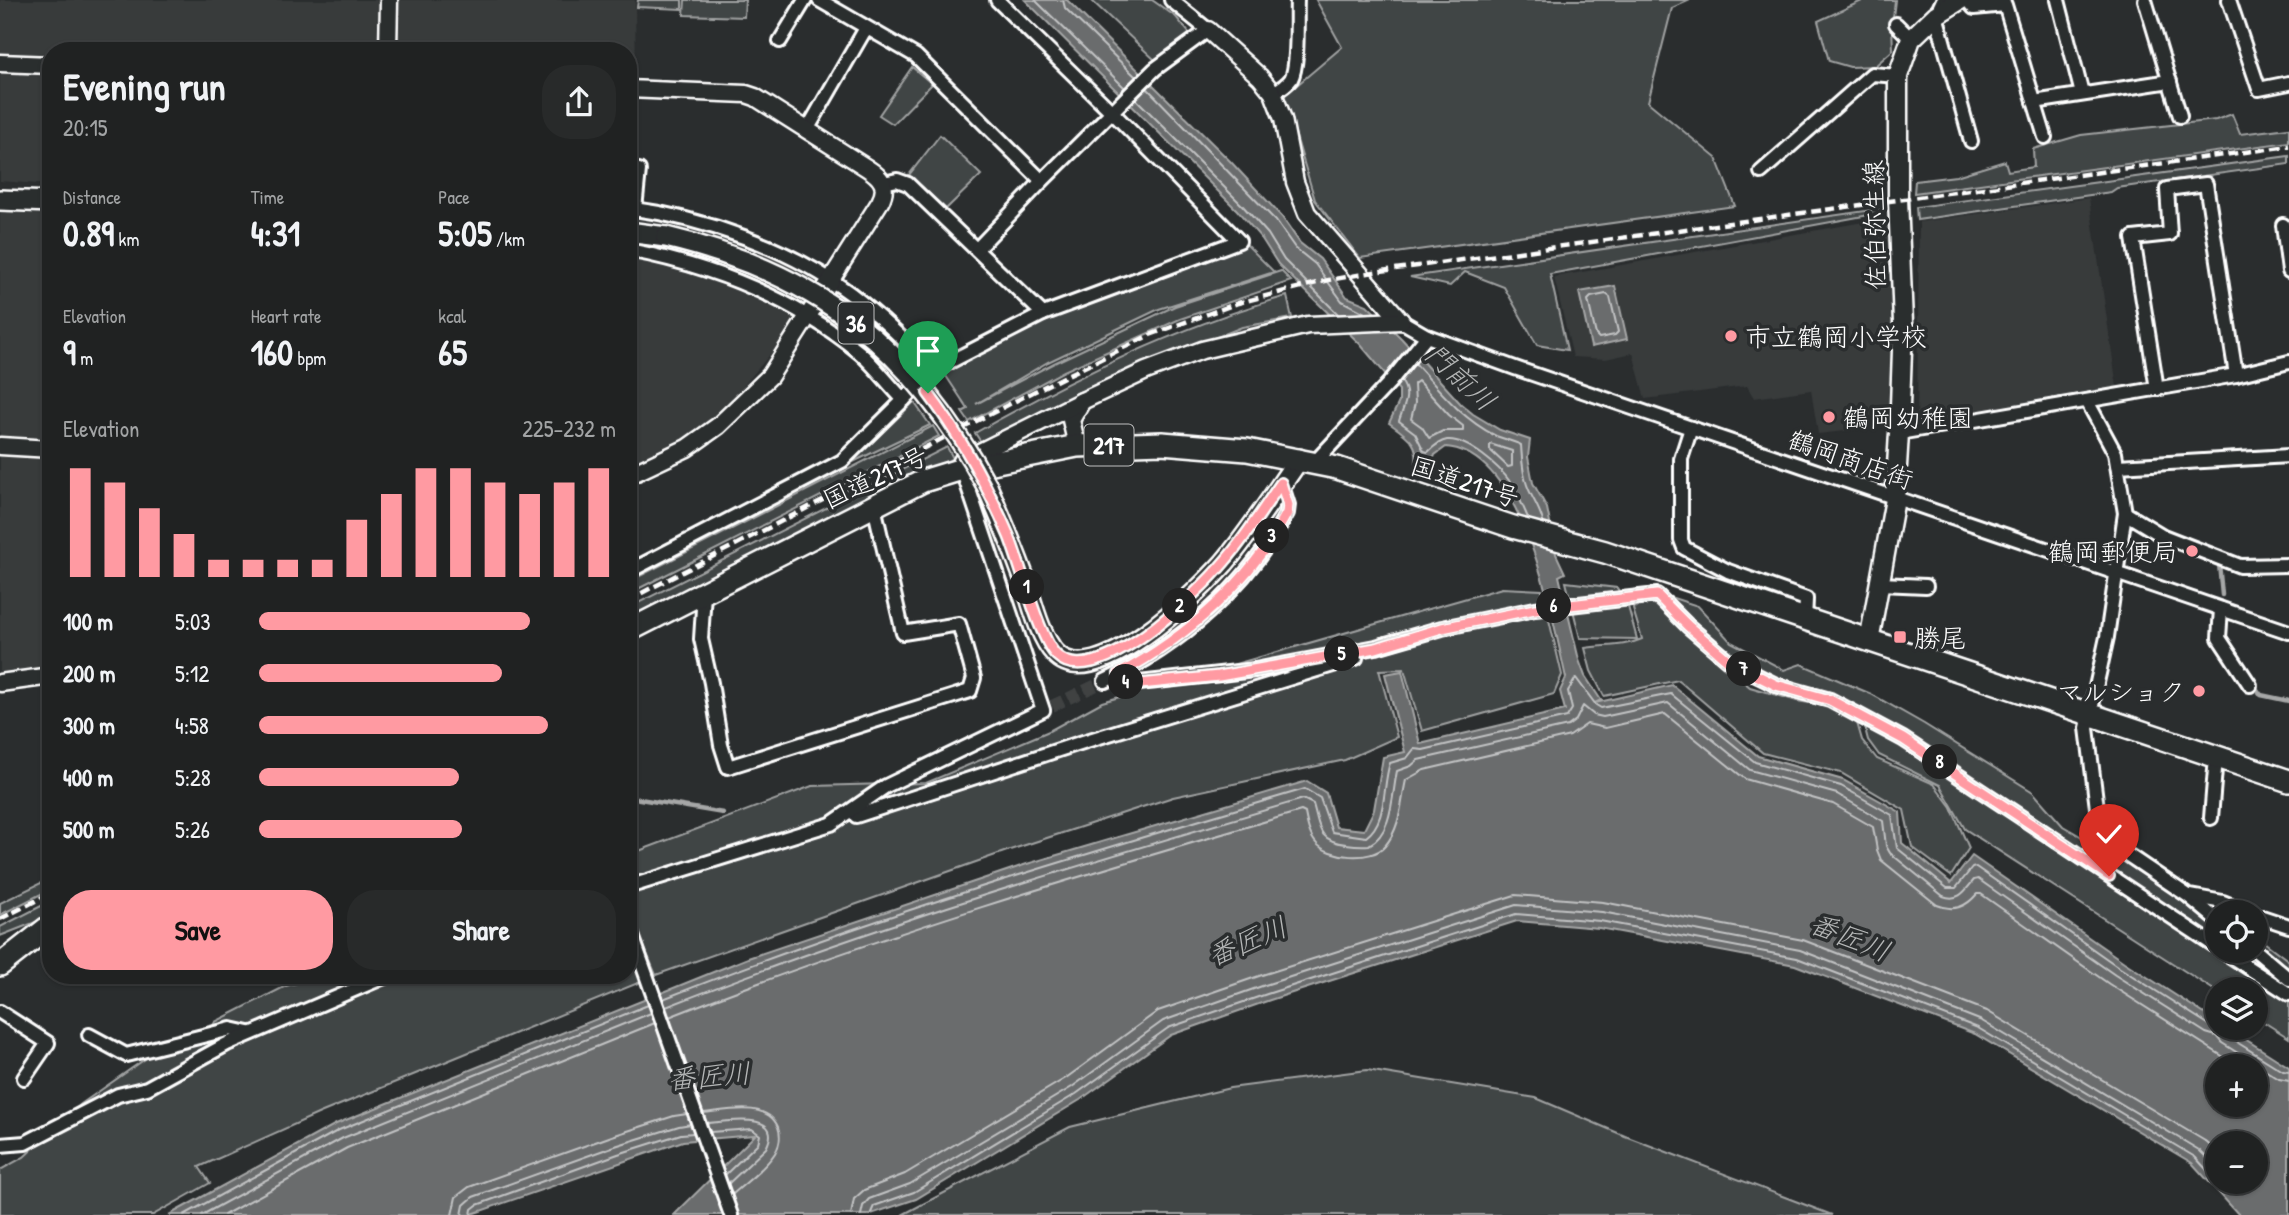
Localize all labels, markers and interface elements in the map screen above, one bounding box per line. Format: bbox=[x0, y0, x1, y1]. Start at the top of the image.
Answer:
text: Evening run bbox=[63, 60, 226, 112]
button: share bbox=[542, 65, 616, 139]
text: 20:15 bbox=[63, 112, 107, 143]
street label: 佐伯弥生線 bbox=[1855, 160, 1893, 290]
text: Distance bbox=[63, 184, 121, 210]
text: Time bbox=[251, 184, 284, 210]
text: Pace bbox=[438, 184, 470, 210]
text: 0.89 bbox=[63, 210, 114, 257]
text: 4:31 bbox=[251, 210, 300, 257]
text: 5:05 bbox=[438, 210, 492, 257]
text: km bbox=[114, 226, 139, 252]
text: /km bbox=[492, 226, 525, 252]
road number: 36 bbox=[838, 302, 874, 344]
text: Elevation bbox=[63, 303, 126, 329]
text: Heart rate bbox=[251, 303, 322, 329]
text: kcal bbox=[438, 303, 466, 329]
place label: 市立鶴岡小学校 bbox=[1745, 319, 1927, 354]
pin bbox=[898, 321, 958, 393]
marker: 市立鶴岡小学校 bbox=[1723, 328, 1739, 344]
text: 9 bbox=[63, 329, 76, 376]
text: 160 bbox=[251, 329, 293, 376]
text: 65 bbox=[438, 329, 467, 376]
icon: arrive bbox=[909, 332, 947, 370]
water label: 門前川 bbox=[1417, 334, 1505, 420]
text: m bbox=[76, 345, 93, 371]
text: bpm bbox=[293, 345, 326, 371]
place label: 鶴岡幼稚園 bbox=[1843, 400, 1973, 435]
marker: 鶴岡幼稚園 bbox=[1821, 409, 1837, 425]
text: Elevation bbox=[63, 413, 139, 444]
text: 225–232 m bbox=[522, 413, 616, 444]
street label: 鶴岡商店街 bbox=[1784, 421, 1918, 497]
road number: 217 bbox=[1084, 424, 1134, 466]
street label: 国道217号 bbox=[817, 437, 933, 517]
street label: 国道217号 bbox=[1406, 447, 1524, 515]
pin: 3 bbox=[1254, 518, 1290, 554]
text: 3 bbox=[1267, 522, 1276, 548]
place label: 鶴岡郵便局 bbox=[2048, 534, 2178, 569]
marker: 鶴岡郵便局 bbox=[2184, 543, 2200, 559]
pin: 1 bbox=[1010, 570, 1044, 604]
text: 1 bbox=[1023, 573, 1030, 599]
pin: 2 bbox=[1162, 588, 1198, 624]
pin: 6 bbox=[1536, 588, 1572, 624]
text: 2 bbox=[1175, 592, 1184, 618]
text: 6 bbox=[1550, 592, 1557, 618]
text: 100 m bbox=[63, 606, 113, 637]
text: 5:03 bbox=[175, 606, 211, 637]
place label: 勝尾 bbox=[1914, 620, 1966, 655]
marker: 勝尾 bbox=[1892, 629, 1908, 645]
pin: 5 bbox=[1324, 636, 1360, 672]
text: 5 bbox=[1337, 640, 1346, 666]
pin: 7 bbox=[1726, 652, 1762, 686]
text: 7 bbox=[1739, 655, 1748, 681]
text: 200 m bbox=[63, 658, 115, 689]
text: 5:12 bbox=[175, 658, 209, 689]
pin: 4 bbox=[1108, 664, 1144, 700]
text: 4 bbox=[1122, 668, 1129, 694]
place label: マルショク bbox=[2057, 674, 2185, 709]
marker: マルショク bbox=[2191, 683, 2207, 699]
text: 300 m bbox=[63, 710, 115, 741]
text: 4:58 bbox=[175, 710, 209, 741]
pin: 8 bbox=[1923, 744, 1958, 780]
text: 8 bbox=[1935, 748, 1944, 774]
text: 400 m bbox=[63, 762, 113, 793]
text: 5:28 bbox=[175, 762, 211, 793]
pin bbox=[2079, 804, 2139, 876]
text: 500 m bbox=[63, 814, 114, 845]
text: 5:26 bbox=[175, 814, 210, 845]
icon: check bbox=[2090, 815, 2128, 853]
button: Save bbox=[63, 890, 333, 970]
button: Share bbox=[347, 890, 616, 970]
map controls bbox=[2205, 900, 2268, 1194]
button: locate bbox=[2205, 900, 2268, 963]
water label: 番匠川 bbox=[1804, 904, 1896, 970]
water label: 番匠川 bbox=[1201, 907, 1293, 975]
button: layers bbox=[2205, 977, 2268, 1040]
water label: 番匠川 bbox=[665, 1053, 753, 1099]
button: + bbox=[2205, 1054, 2268, 1117]
button: − bbox=[2205, 1131, 2268, 1194]

